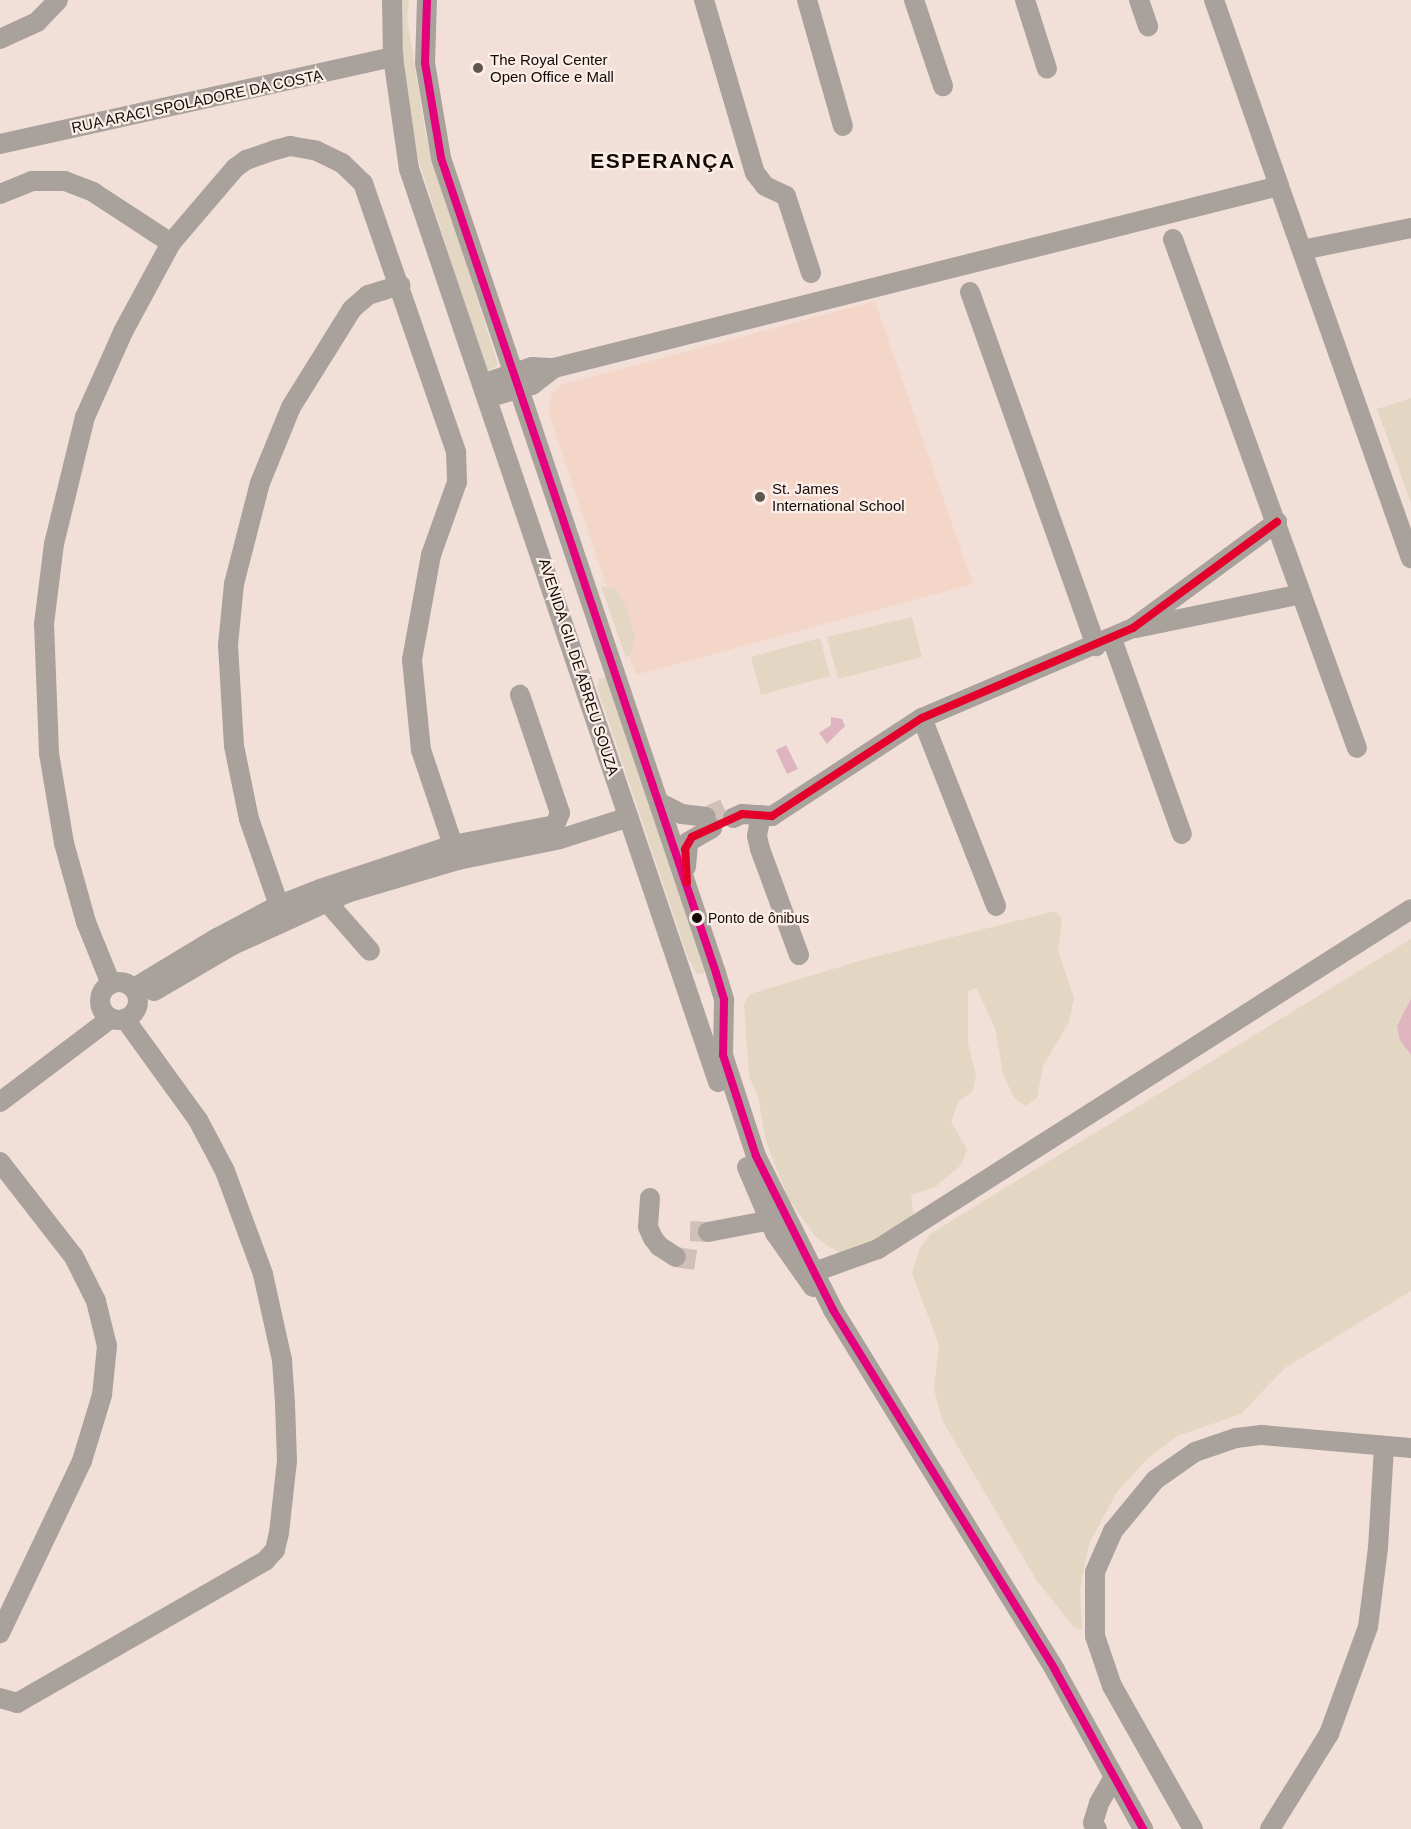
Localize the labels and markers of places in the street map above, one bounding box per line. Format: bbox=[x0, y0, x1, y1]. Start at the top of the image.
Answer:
place label: The Royal Center Open Office e Mall bbox=[490, 50, 614, 85]
marker: The Royal Center Open Office e Mall bbox=[471, 61, 485, 75]
place label: St. James International School bbox=[772, 479, 905, 514]
marker: St. James International School bbox=[753, 490, 767, 504]
place label: Ponto de ônibus bbox=[708, 910, 809, 926]
marker: Ponto de ônibus bbox=[691, 912, 703, 924]

